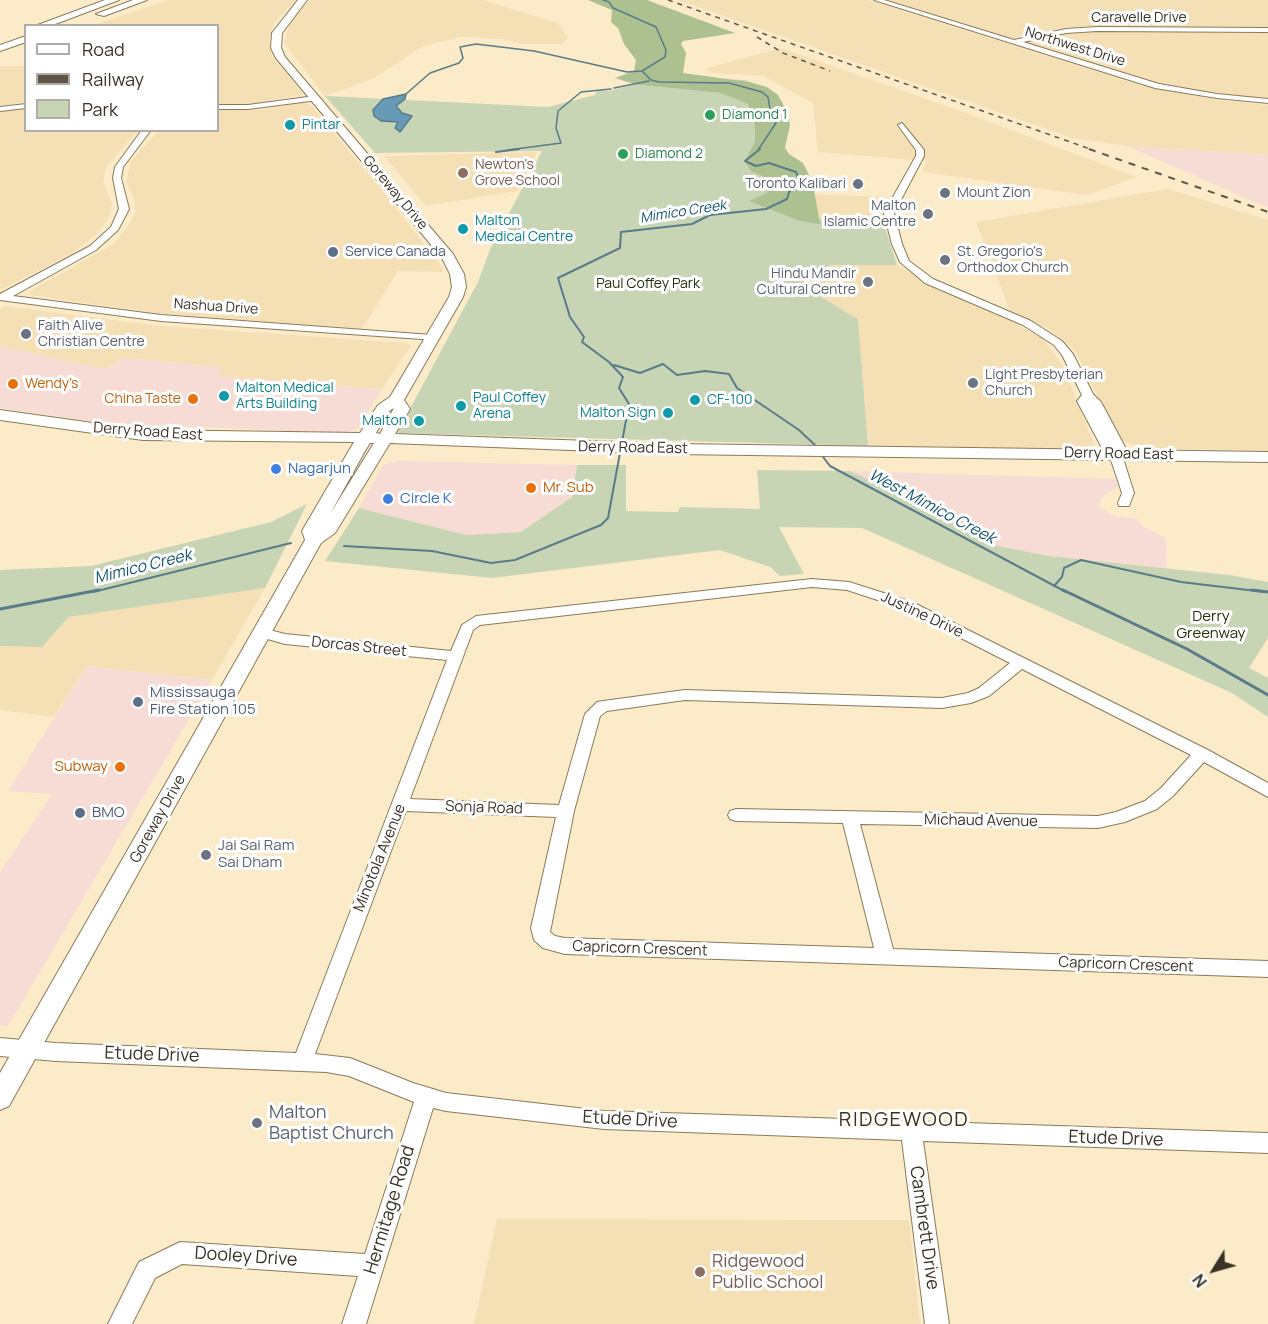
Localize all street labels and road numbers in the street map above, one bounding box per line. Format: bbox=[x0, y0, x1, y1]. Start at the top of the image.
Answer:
street label: Caravelle Drive bbox=[1091, 10, 1187, 26]
street label: Northwest Drive bbox=[1023, 24, 1127, 70]
street label: Goreway Drive bbox=[359, 153, 431, 233]
street label: Nashua Drive bbox=[173, 296, 259, 318]
street label: Derry Road East bbox=[93, 419, 203, 445]
street label: Derry Road East bbox=[578, 438, 688, 458]
street label: Derry Road East bbox=[1064, 444, 1174, 464]
street label: Justine Drive bbox=[878, 588, 966, 642]
street label: Dorcas Street bbox=[310, 633, 408, 661]
street label: Goreway Drive bbox=[126, 772, 190, 866]
street label: Sonja Road bbox=[445, 798, 523, 818]
street label: Minotola Avenue bbox=[350, 801, 410, 915]
street label: Michaud Avenue bbox=[924, 811, 1038, 831]
street label: Capricorn Crescent bbox=[572, 938, 708, 960]
street label: Capricorn Crescent bbox=[1058, 954, 1194, 976]
street label: Etude Drive bbox=[104, 1043, 200, 1067]
street label: Etude Drive bbox=[582, 1107, 678, 1133]
street label: Etude Drive bbox=[1068, 1127, 1164, 1151]
street label: Hermitage Road bbox=[360, 1143, 420, 1277]
street label: Cambrett Drive bbox=[905, 1165, 943, 1291]
street label: Dooley Drive bbox=[194, 1243, 298, 1271]

